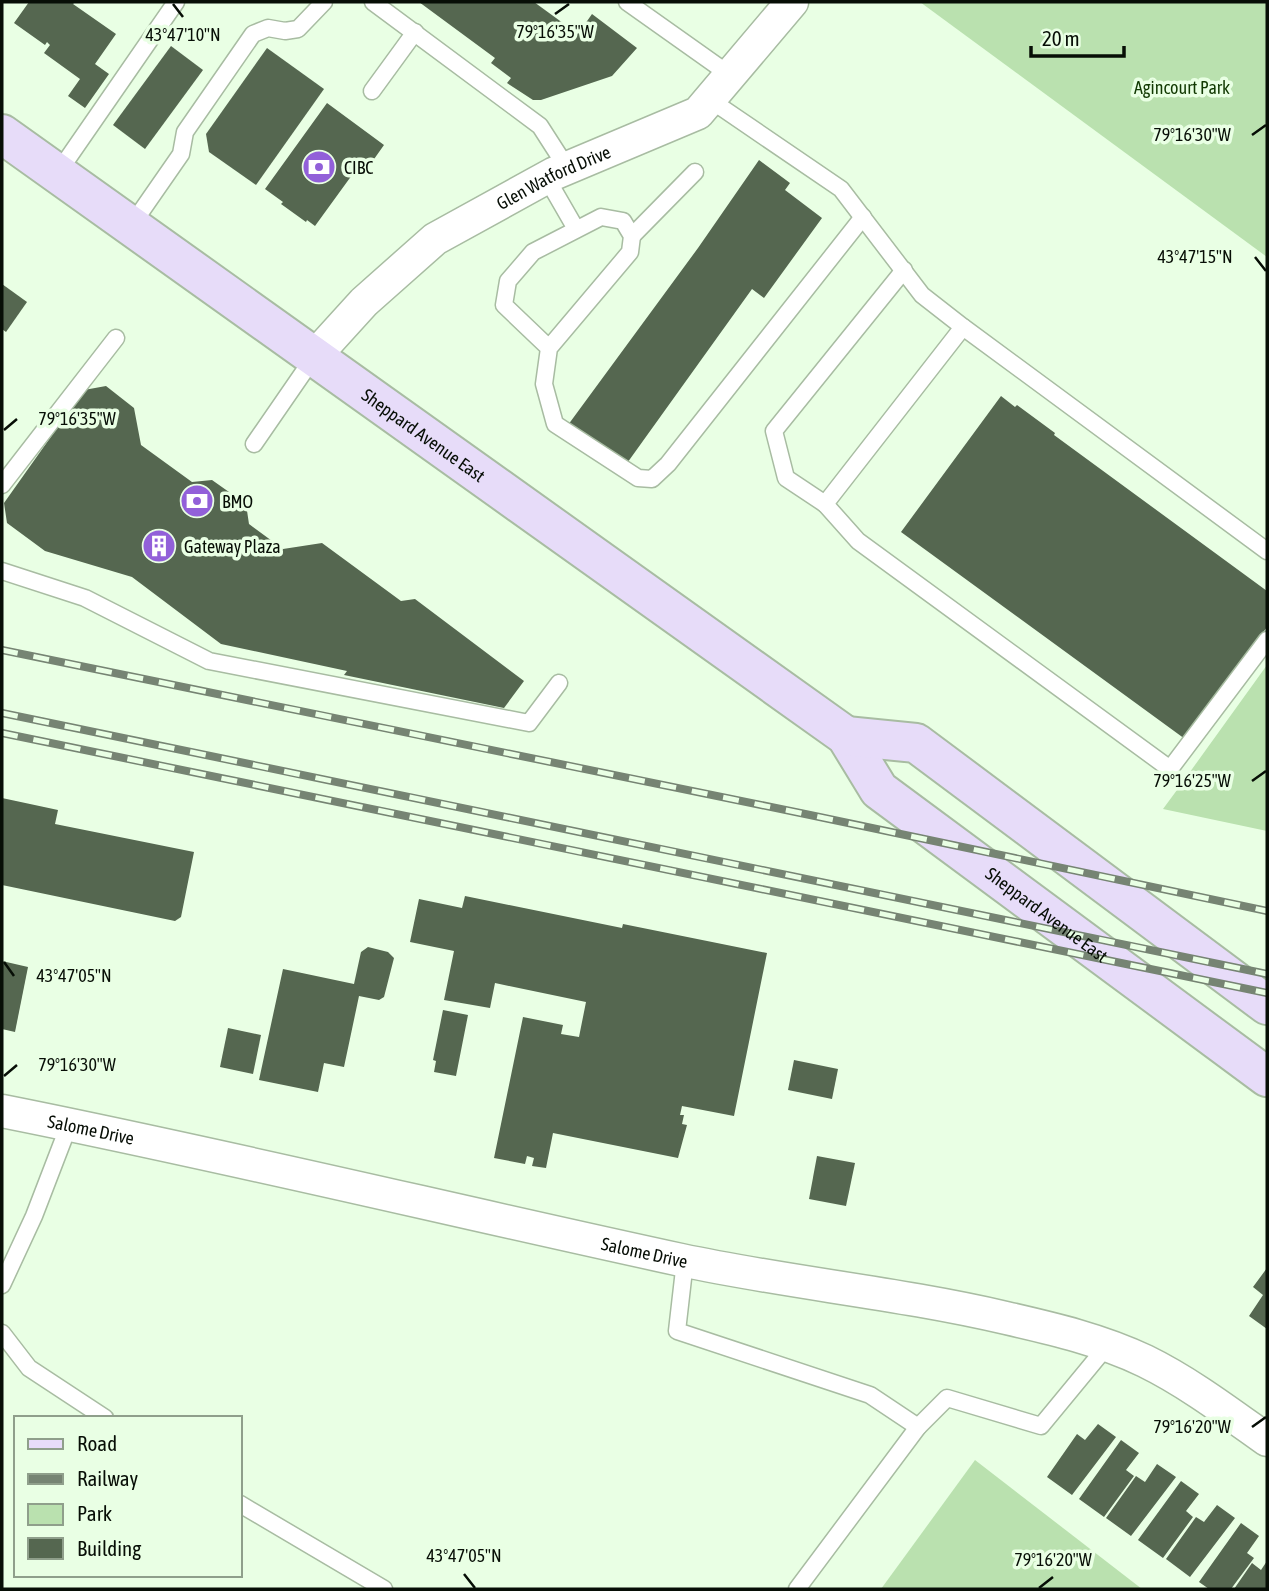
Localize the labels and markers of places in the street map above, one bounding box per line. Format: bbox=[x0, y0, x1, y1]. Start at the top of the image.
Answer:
bank icon: CIBC bbox=[300, 148, 338, 186]
place label: CIBC bbox=[344, 157, 373, 178]
bank icon: BMO bbox=[178, 482, 216, 520]
place label: BMO bbox=[222, 491, 253, 512]
building icon: Gateway Plaza bbox=[140, 527, 178, 565]
place label: Gateway Plaza bbox=[184, 536, 281, 557]

